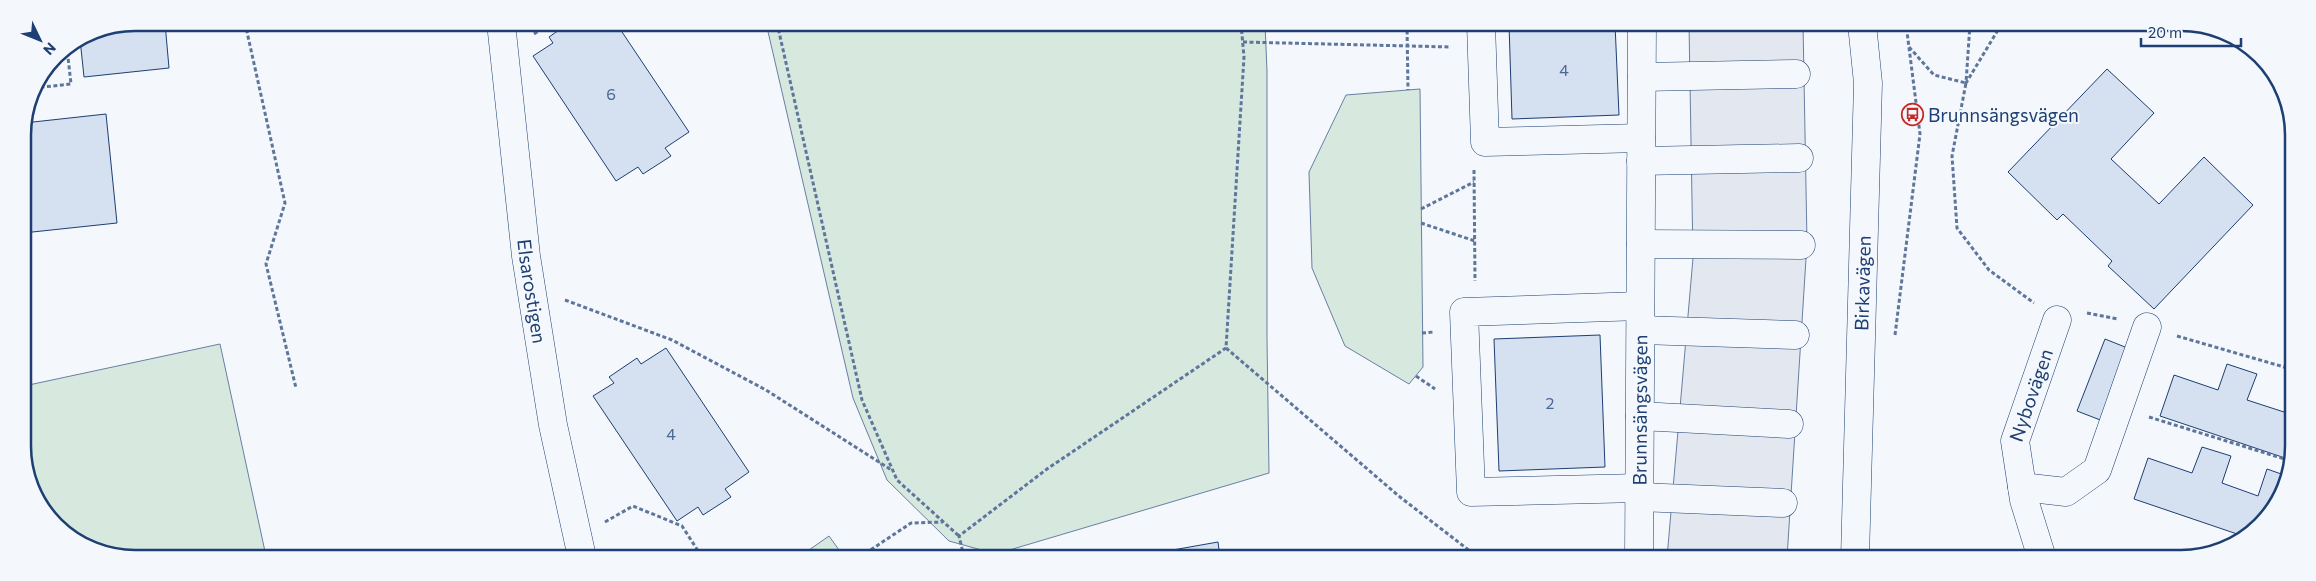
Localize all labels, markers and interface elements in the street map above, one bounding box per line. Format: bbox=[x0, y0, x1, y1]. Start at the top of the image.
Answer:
north arrow bbox=[15, 15, 65, 65]
scale bar bbox=[2141, 15, 2241, 47]
text: 20 m bbox=[2148, 23, 2182, 41]
text: N bbox=[40, 40, 60, 59]
house number: 4 bbox=[1559, 60, 1569, 79]
house number: 6 bbox=[606, 84, 616, 103]
bus stop icon: Brunnsängsvägen bbox=[1900, 103, 1924, 127]
place label: Brunnsängsvägen bbox=[1928, 103, 2079, 126]
street label: Birkavägen bbox=[1849, 235, 1875, 331]
street label: Elsarostigen bbox=[513, 238, 552, 345]
street label: Brunnsängsvägen bbox=[1627, 334, 1651, 486]
street label: Nybovägen bbox=[2004, 345, 2057, 444]
house number: 2 bbox=[1546, 393, 1555, 412]
house number: 4 bbox=[666, 424, 676, 443]

